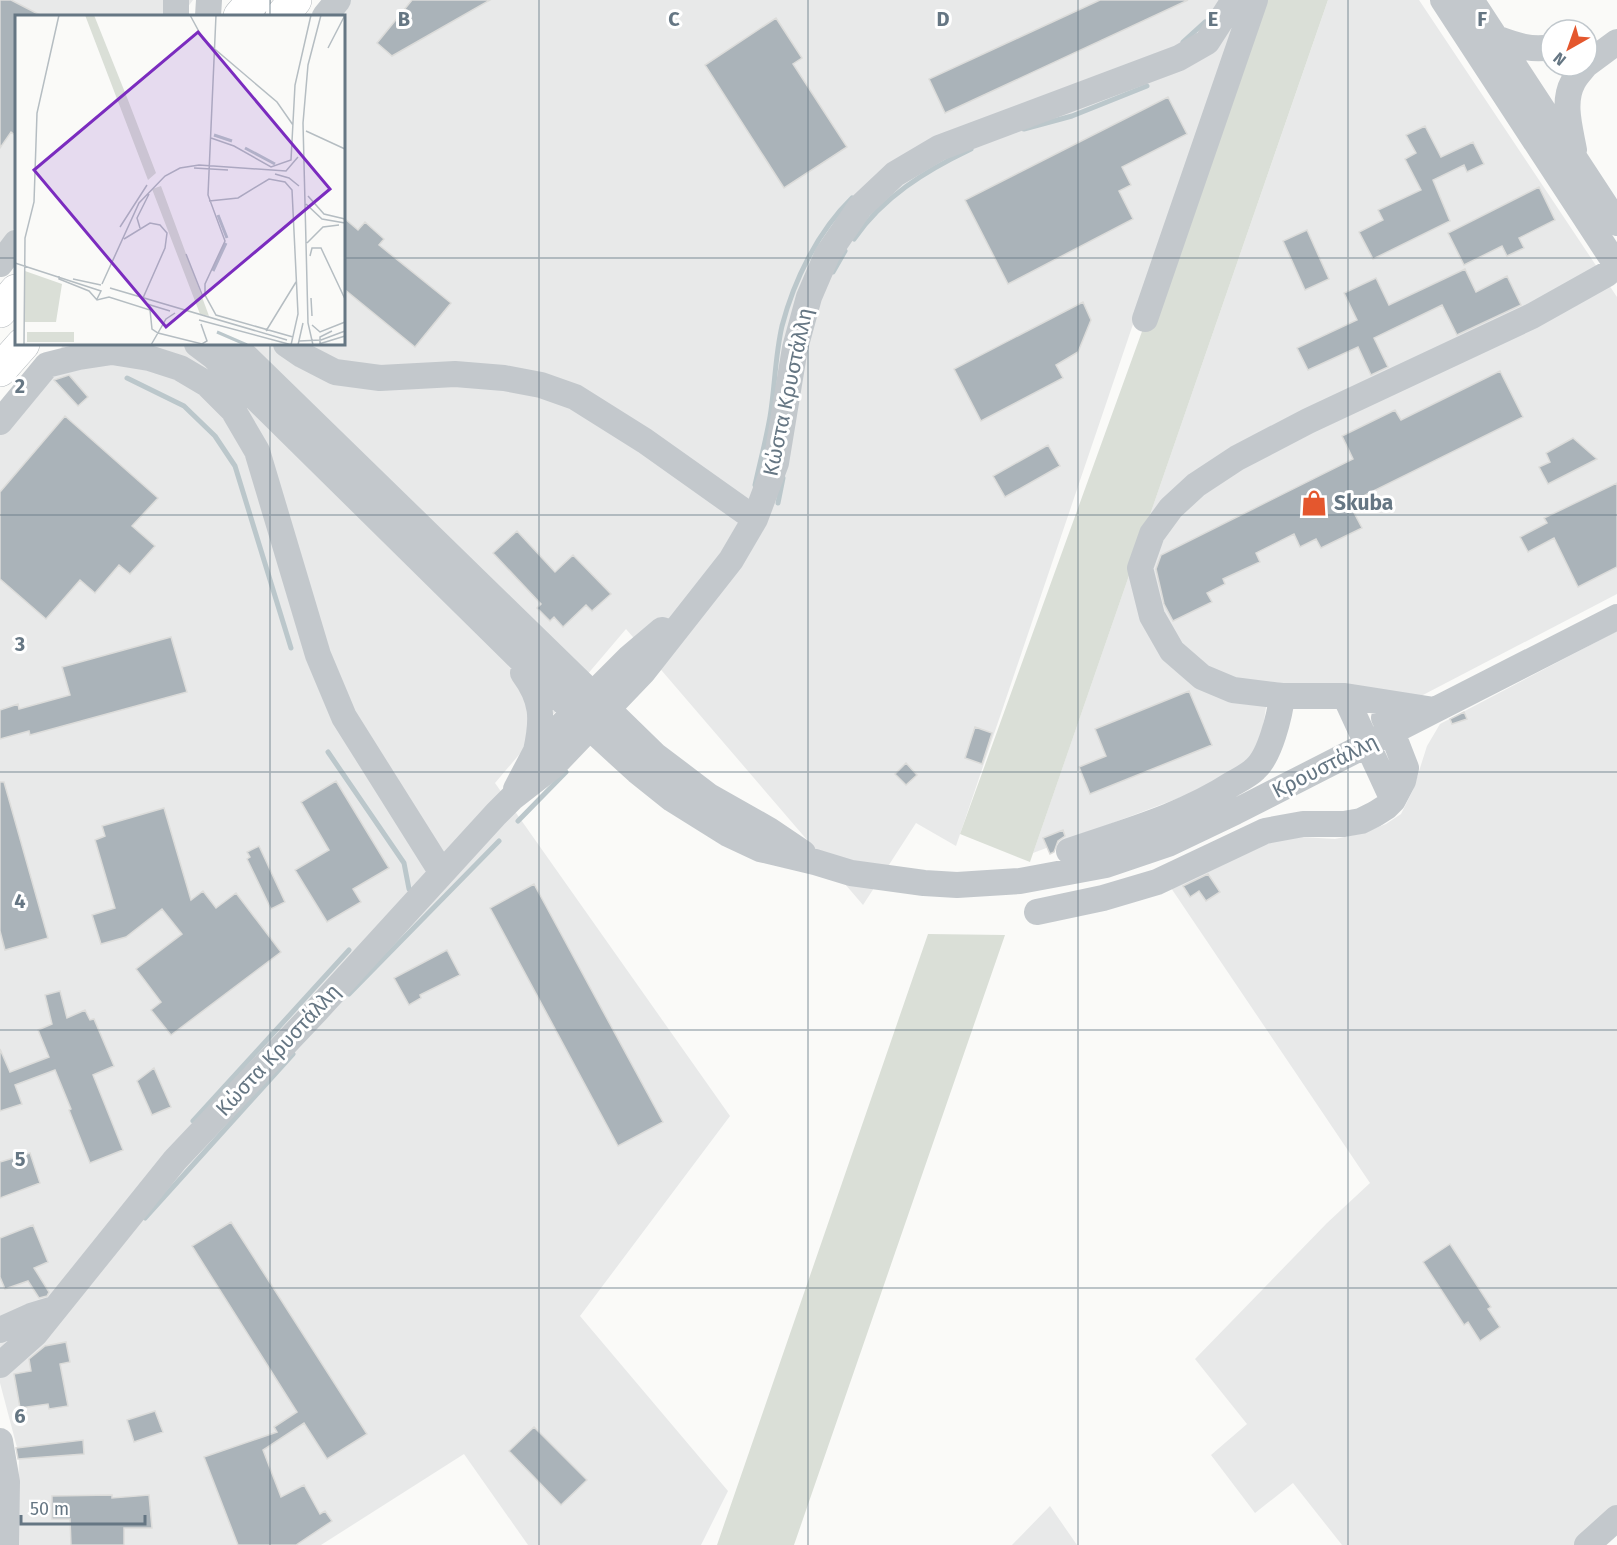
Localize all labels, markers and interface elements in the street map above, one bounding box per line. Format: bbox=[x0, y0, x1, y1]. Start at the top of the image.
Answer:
text: B bbox=[398, 7, 410, 31]
text: C bbox=[668, 7, 680, 31]
text: D bbox=[936, 7, 950, 31]
text: E bbox=[1208, 7, 1218, 31]
text: F bbox=[1477, 7, 1487, 31]
inset map bbox=[15, 15, 345, 345]
north arrow bbox=[1539, 18, 1599, 78]
text: N bbox=[1550, 48, 1570, 70]
street label: Κώστα Κρυστάλλη bbox=[757, 306, 819, 478]
text: 2 bbox=[15, 374, 25, 398]
shop icon: Skuba bbox=[1299, 488, 1329, 518]
place label: Skuba bbox=[1334, 490, 1393, 516]
text: 3 bbox=[14, 632, 25, 656]
street label: Κρουστάλλη bbox=[1268, 728, 1382, 804]
text: 4 bbox=[14, 889, 26, 913]
street label: Κώστα Κρυστάλλη bbox=[210, 979, 346, 1121]
text: 5 bbox=[15, 1147, 26, 1171]
text: 6 bbox=[14, 1404, 26, 1428]
scale bar bbox=[21, 1488, 146, 1526]
text: 50 m bbox=[30, 1498, 69, 1520]

